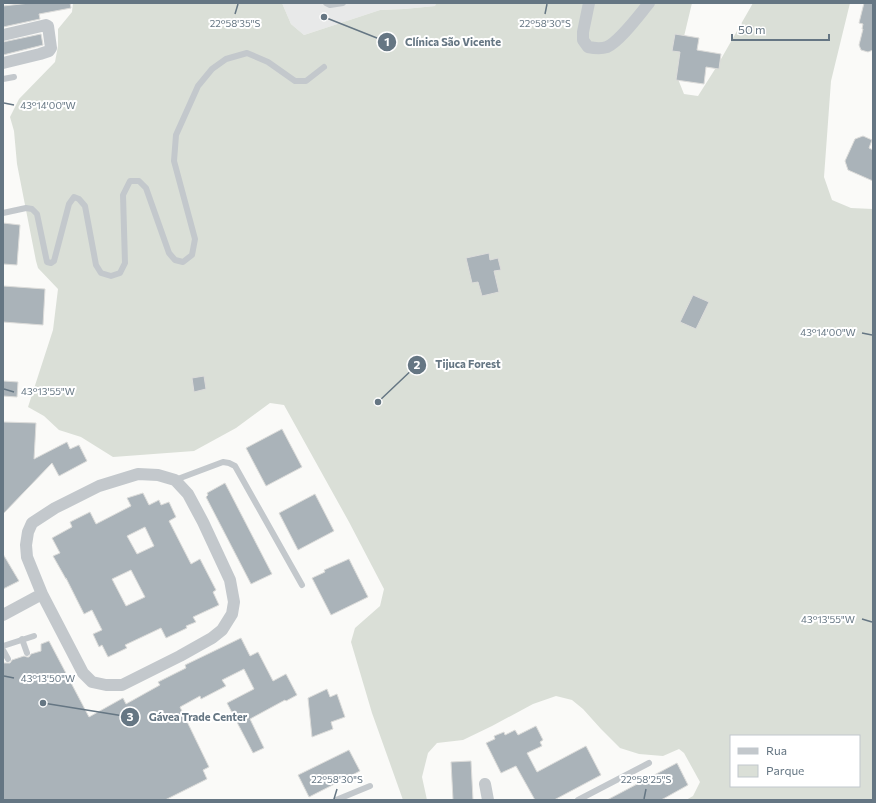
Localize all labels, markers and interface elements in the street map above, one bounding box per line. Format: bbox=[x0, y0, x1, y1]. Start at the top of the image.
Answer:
scale bar bbox=[732, 16, 829, 42]
text: 22°58'35"S bbox=[210, 17, 261, 29]
text: 22°58'30"S bbox=[519, 17, 571, 29]
text: 50 m bbox=[738, 22, 766, 36]
callout: Clínica São Vicente bbox=[377, 31, 509, 54]
text: 1 bbox=[384, 34, 390, 48]
text: Clínica São Vicente bbox=[405, 35, 501, 48]
text: 43°14'00"W bbox=[20, 99, 76, 111]
text: 43°14'00"W bbox=[800, 326, 856, 338]
callout: Tijuca Forest bbox=[407, 353, 509, 376]
text: 2 bbox=[414, 357, 421, 371]
text: Tijuca Forest bbox=[435, 357, 501, 370]
text: 43°13'55"W bbox=[21, 385, 75, 397]
text: 43°13'55"W bbox=[801, 613, 855, 625]
text: 43°13'50"W bbox=[21, 672, 75, 684]
callout: Gávea Trade Center bbox=[120, 706, 255, 729]
text: 3 bbox=[127, 709, 134, 723]
text: Gávea Trade Center bbox=[149, 710, 248, 723]
legend bbox=[730, 735, 860, 787]
text: Rua bbox=[766, 743, 787, 757]
text: Parque bbox=[766, 763, 804, 777]
text: 22°58'30"S bbox=[311, 773, 363, 785]
text: 22°58'25"S bbox=[621, 773, 671, 785]

